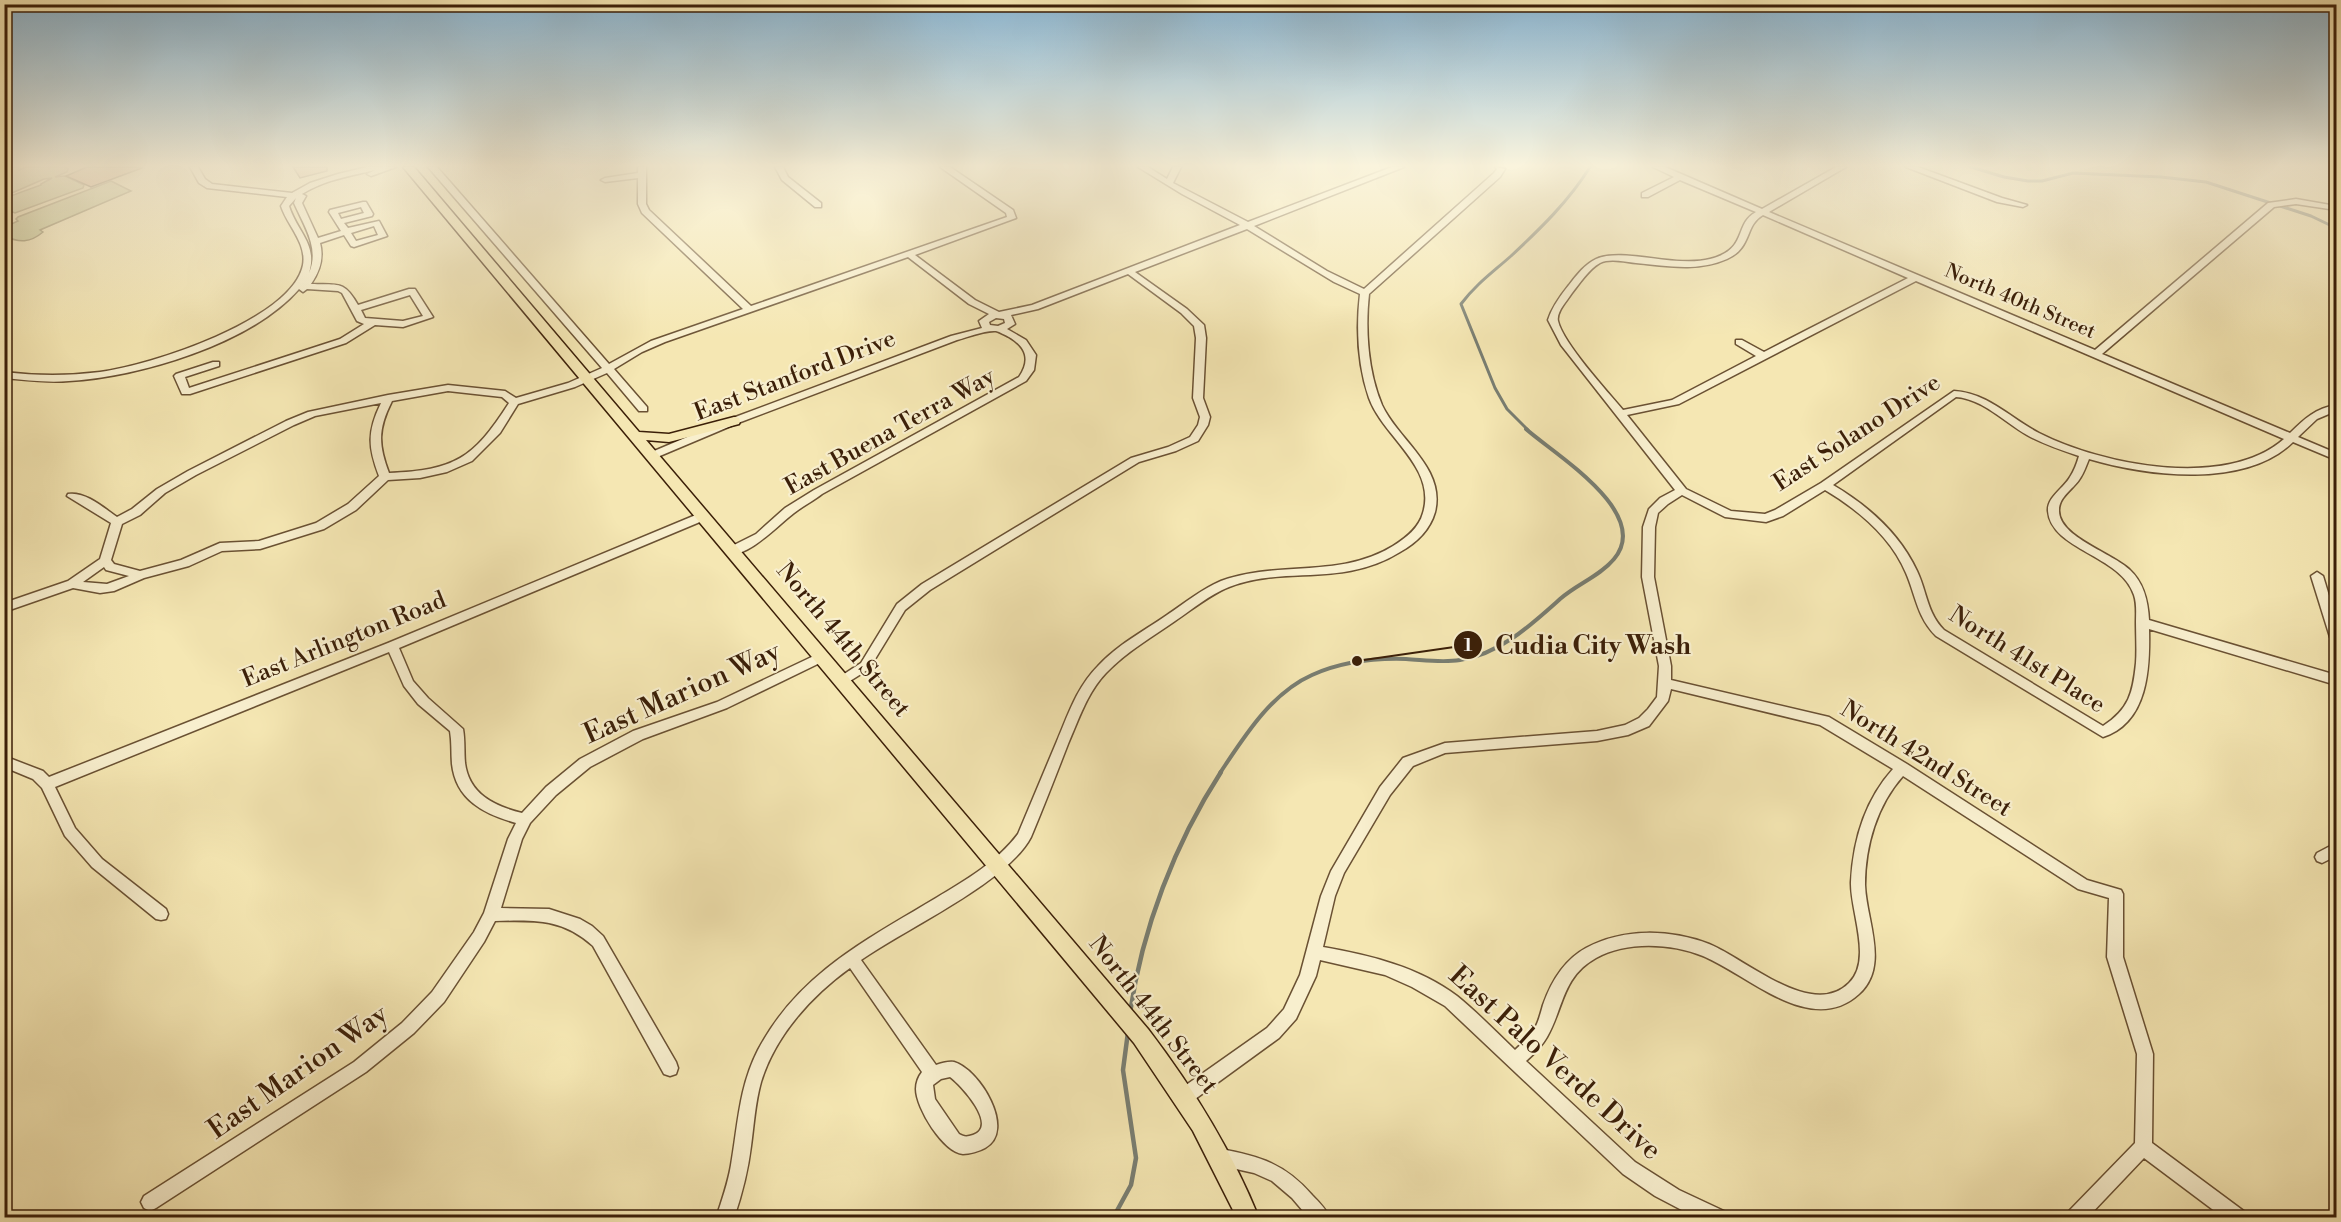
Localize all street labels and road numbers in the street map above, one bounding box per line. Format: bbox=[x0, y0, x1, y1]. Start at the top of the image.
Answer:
street label: North 40th Street bbox=[1941, 259, 2099, 345]
street label: East Stanford Drive bbox=[690, 324, 900, 428]
street label: East Buena Terra Way bbox=[780, 362, 1001, 502]
street label: East Solano Drive bbox=[1768, 368, 1946, 498]
street label: North 44th Street bbox=[770, 557, 917, 724]
street label: East Arlington Road bbox=[237, 585, 451, 695]
street label: North 41st Place bbox=[1943, 600, 2111, 720]
street label: East Marion Way bbox=[578, 634, 786, 752]
street label: North 42nd Street bbox=[1835, 694, 2018, 824]
street label: North 44th Street bbox=[1082, 930, 1224, 1100]
street label: East Palo Verde Drive bbox=[1441, 958, 1669, 1168]
street label: East Marion Way bbox=[201, 997, 395, 1147]

